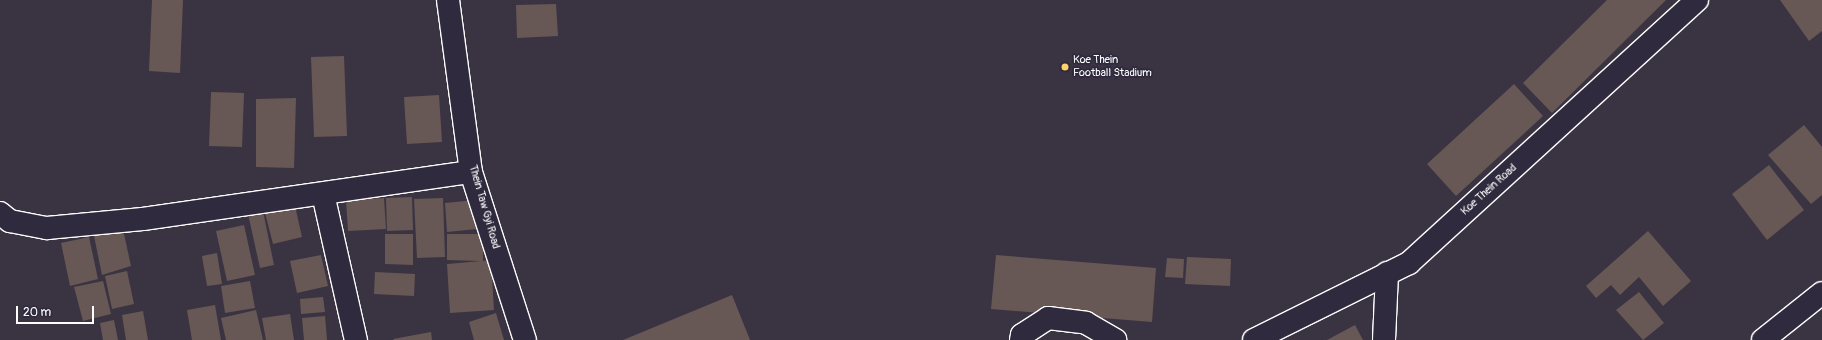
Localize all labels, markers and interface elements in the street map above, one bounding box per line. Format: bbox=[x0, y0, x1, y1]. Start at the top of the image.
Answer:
place label: Koe Thein Football Stadium bbox=[1073, 54, 1152, 80]
marker: Koe Thein Football Stadium bbox=[1060, 62, 1070, 72]
street label: Koe Thein Road bbox=[1458, 162, 1520, 218]
street label: Thein Taw Gyi Road bbox=[466, 164, 502, 250]
scale bar bbox=[18, 298, 96, 324]
text: 20 m bbox=[23, 305, 51, 320]

